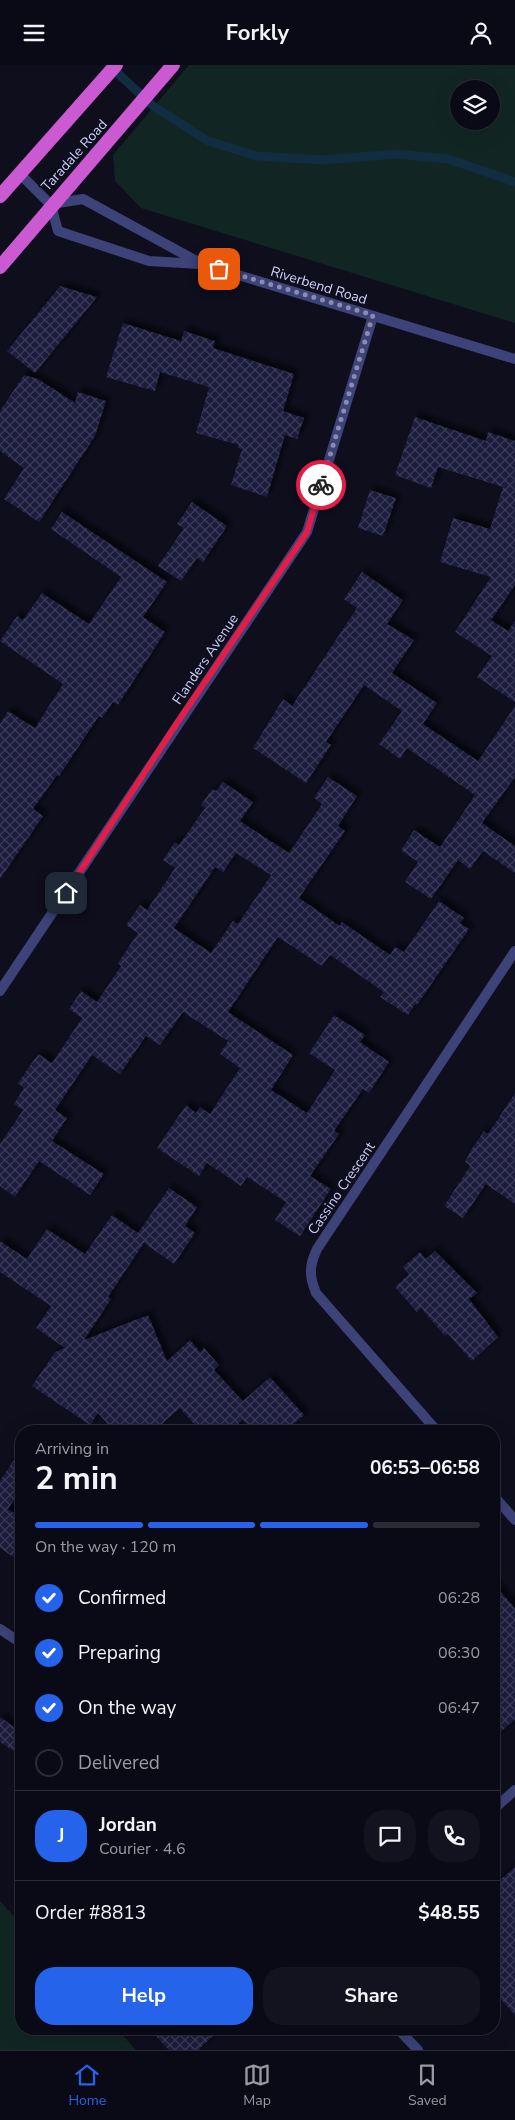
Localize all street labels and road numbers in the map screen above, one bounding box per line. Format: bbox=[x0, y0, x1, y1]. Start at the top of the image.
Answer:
street label: Taradale Road bbox=[37, 115, 112, 195]
street label: Riverbend Road bbox=[268, 262, 369, 309]
street label: Flanders Avenue bbox=[168, 610, 243, 708]
street label: Cassino Crescent bbox=[303, 1138, 379, 1238]

